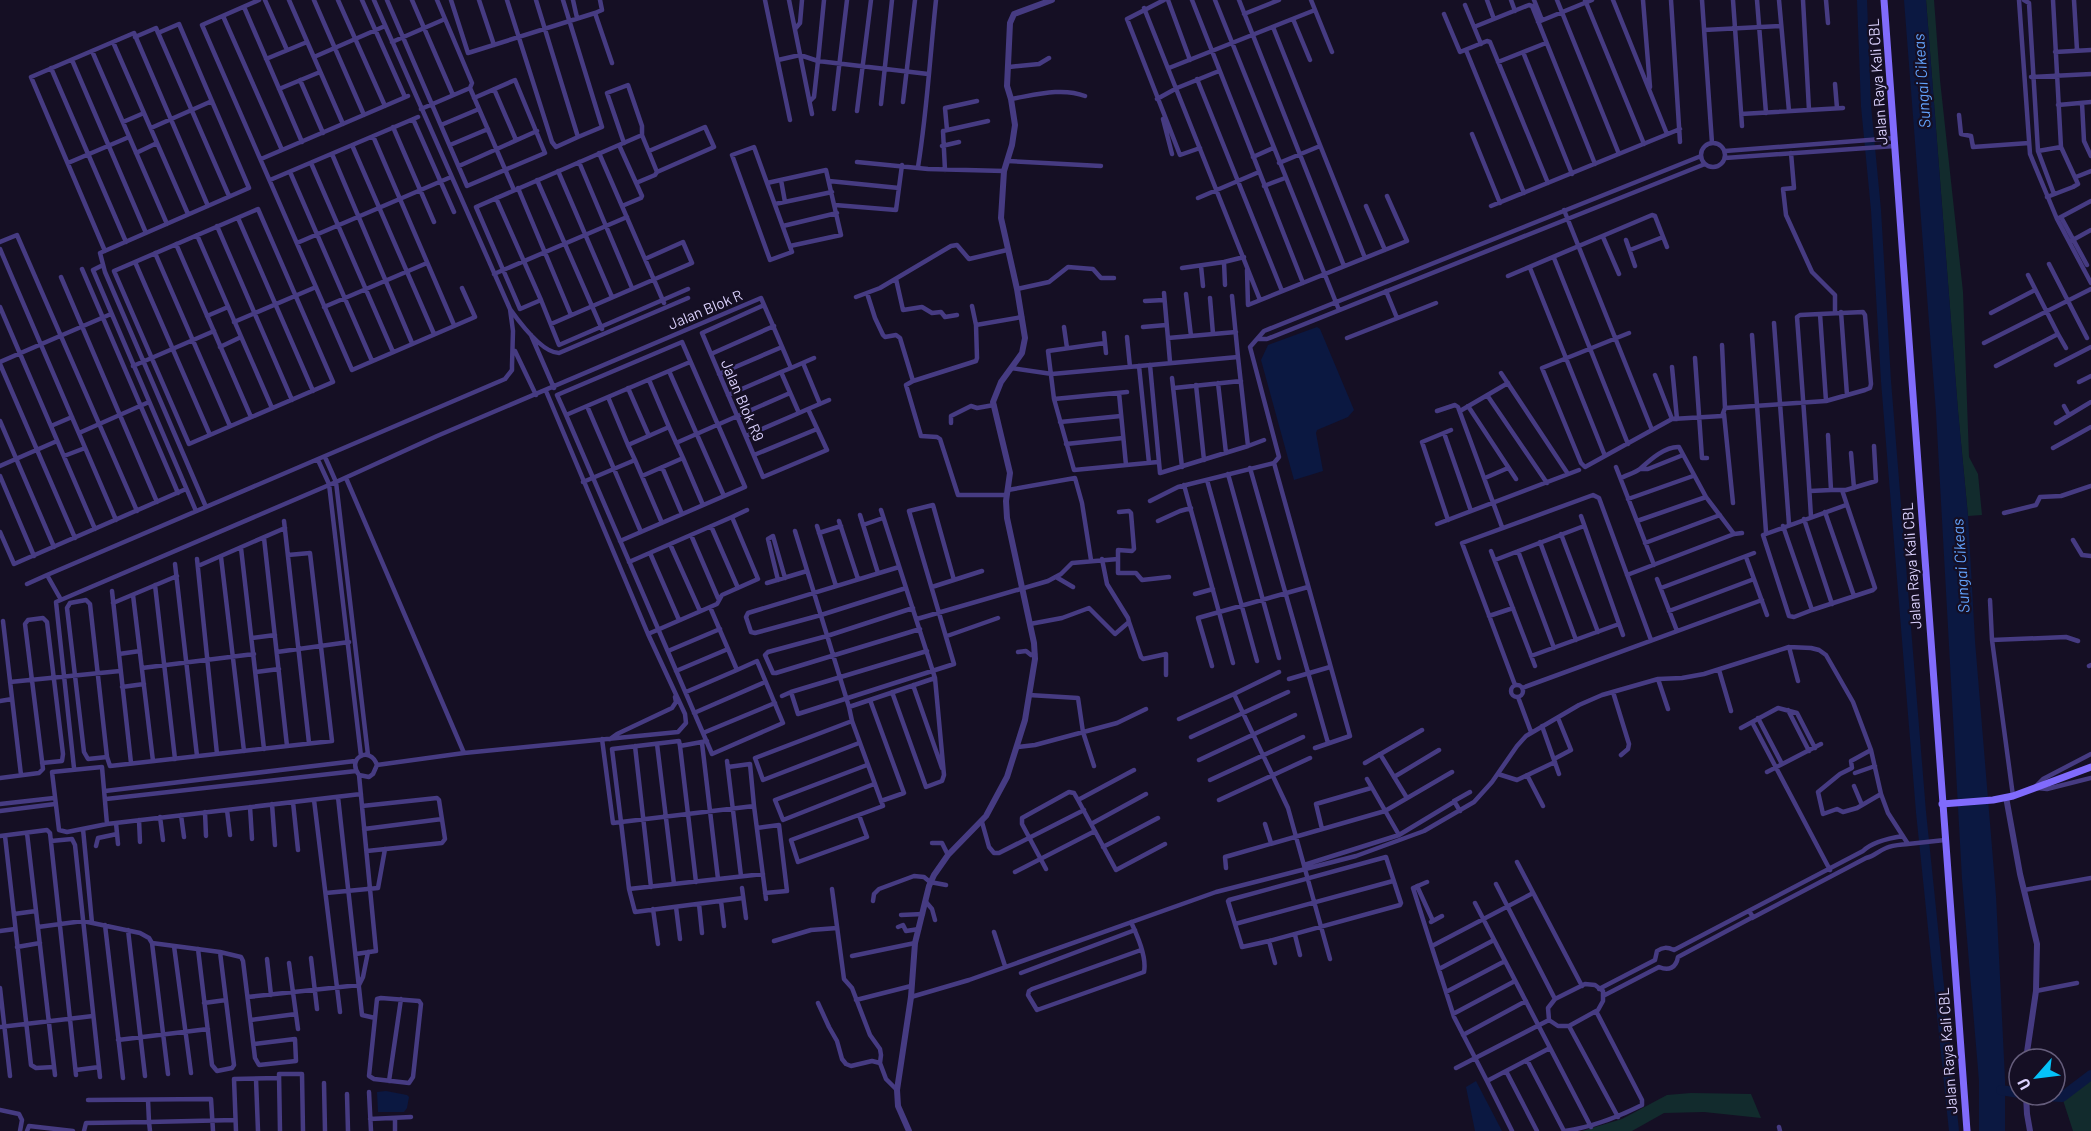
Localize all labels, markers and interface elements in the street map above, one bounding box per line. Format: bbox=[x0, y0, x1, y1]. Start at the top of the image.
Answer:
street label: Jalan Raya Kali CBL bbox=[1864, 18, 1890, 146]
water label: Sungai Cikeas bbox=[1908, 33, 1934, 129]
street label: Jalan Blok R bbox=[665, 285, 745, 333]
street label: Jalan Blok R9 bbox=[718, 356, 768, 444]
street label: Jalan Raya Kali CBL bbox=[1898, 502, 1924, 630]
water label: Sungai Cikeas bbox=[1947, 518, 1973, 614]
street label: Jalan Raya Kali CBL bbox=[1934, 987, 1960, 1115]
north arrow bbox=[2007, 1047, 2067, 1107]
text: U bbox=[2013, 1075, 2034, 1093]

